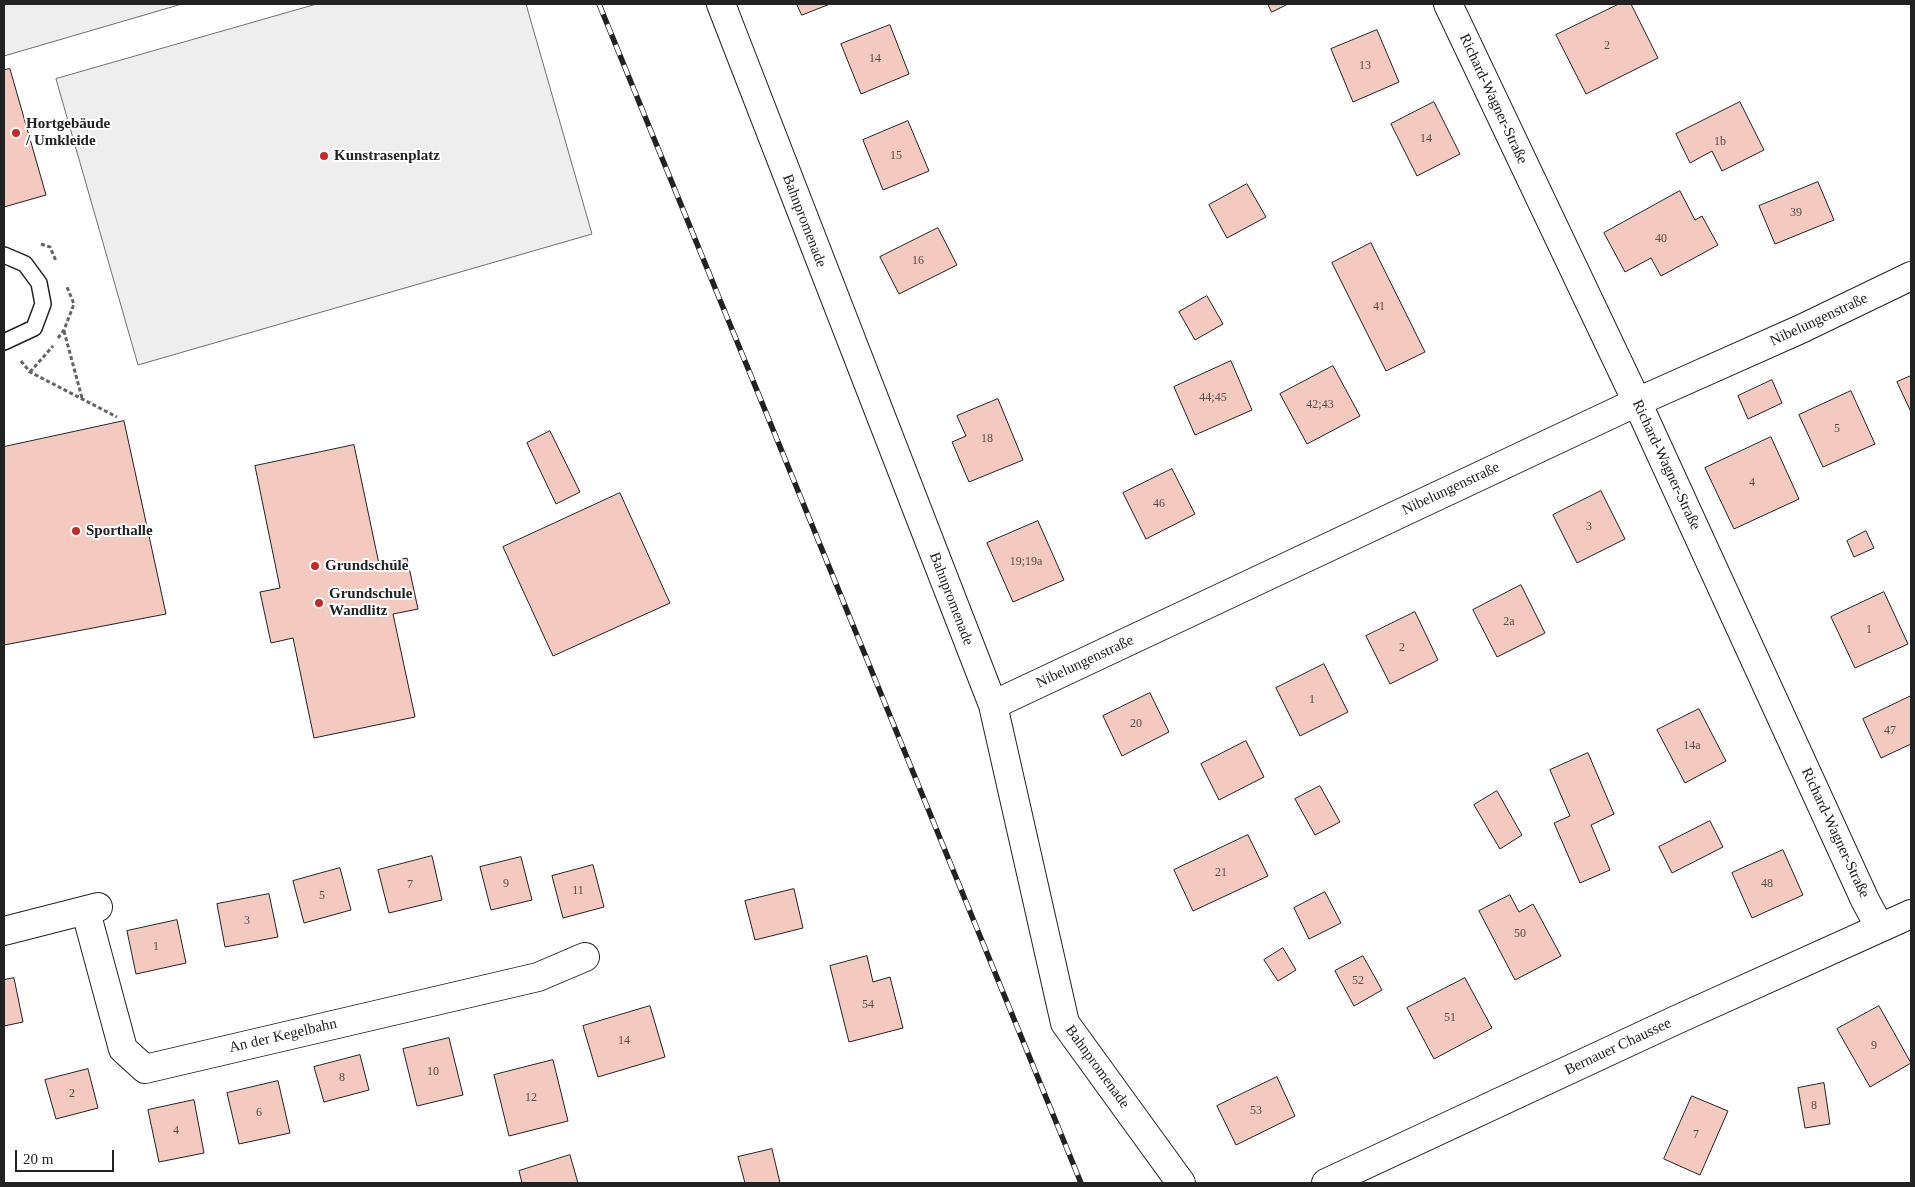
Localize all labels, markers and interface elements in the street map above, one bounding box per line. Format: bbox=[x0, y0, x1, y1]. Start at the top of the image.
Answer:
street label: Richard-Wagner-Straße bbox=[1455, 31, 1531, 167]
house number: 2 bbox=[1604, 39, 1610, 53]
house number: 14 bbox=[869, 52, 881, 66]
house number: 13 bbox=[1359, 59, 1371, 73]
place label: Hortgebäude / Umkleide bbox=[26, 115, 110, 150]
marker: Hortgebäude / Umkleide bbox=[10, 127, 22, 139]
house number: 14 bbox=[1420, 132, 1432, 146]
house number: 1b bbox=[1714, 135, 1726, 149]
place label: Kunstrasenplatz bbox=[334, 147, 440, 165]
house number: 15 bbox=[890, 149, 902, 163]
marker: Kunstrasenplatz bbox=[318, 150, 330, 162]
street label: Bahnpromenade bbox=[778, 172, 830, 270]
house number: 39 bbox=[1790, 206, 1802, 220]
house number: 40 bbox=[1655, 232, 1667, 246]
house number: 16 bbox=[912, 254, 924, 268]
street label: Nibelungenstraße bbox=[1767, 289, 1871, 351]
house number: 41 bbox=[1373, 300, 1385, 314]
house number: 44;45 bbox=[1199, 391, 1227, 405]
street label: Richard-Wagner-Straße bbox=[1628, 397, 1704, 533]
house number: 42;43 bbox=[1306, 398, 1334, 412]
house number: 5 bbox=[1834, 422, 1840, 436]
house number: 18 bbox=[981, 432, 993, 446]
street label: Nibelungenstraße bbox=[1399, 458, 1503, 520]
house number: 4 bbox=[1749, 476, 1755, 490]
house number: 46 bbox=[1153, 497, 1165, 511]
house number: 3 bbox=[1586, 520, 1592, 534]
place label: Sporthalle bbox=[86, 522, 153, 540]
marker: Sporthalle bbox=[70, 525, 82, 537]
street label: Bahnpromenade bbox=[925, 550, 977, 648]
house number: 19;19a bbox=[1010, 555, 1042, 569]
place label: Grundschule bbox=[325, 557, 408, 575]
marker: Grundschule bbox=[309, 560, 321, 572]
place label: Grundschule Wandlitz bbox=[329, 585, 412, 620]
marker: Grundschule Wandlitz bbox=[313, 597, 325, 609]
house number: 2a bbox=[1503, 615, 1515, 629]
house number: 1 bbox=[1866, 623, 1872, 637]
street label: Nibelungenstraße bbox=[1033, 631, 1137, 693]
house number: 2 bbox=[1399, 641, 1405, 655]
house number: 1 bbox=[1309, 693, 1315, 707]
house number: 20 bbox=[1130, 717, 1142, 731]
house number: 47 bbox=[1884, 724, 1896, 738]
house number: 14a bbox=[1683, 739, 1701, 753]
street label: Richard-Wagner-Straße bbox=[1797, 765, 1873, 901]
house number: 21 bbox=[1215, 866, 1227, 880]
house number: 9 bbox=[503, 877, 509, 891]
house number: 48 bbox=[1761, 877, 1773, 891]
house number: 7 bbox=[407, 878, 413, 892]
house number: 11 bbox=[572, 884, 584, 898]
house number: 5 bbox=[319, 889, 325, 903]
house number: 3 bbox=[244, 914, 250, 928]
house number: 50 bbox=[1514, 927, 1526, 941]
house number: 1 bbox=[153, 940, 159, 954]
house number: 52 bbox=[1352, 974, 1364, 988]
house number: 54 bbox=[862, 998, 874, 1012]
house number: 51 bbox=[1444, 1011, 1456, 1025]
street label: Bernauer Chaussee bbox=[1562, 1014, 1674, 1080]
street label: An der Kegelbahn bbox=[227, 1015, 339, 1057]
street label: Bahnpromenade bbox=[1061, 1022, 1133, 1112]
house number: 14 bbox=[618, 1034, 630, 1048]
house number: 9 bbox=[1871, 1039, 1877, 1053]
house number: 10 bbox=[427, 1065, 439, 1079]
house number: 8 bbox=[339, 1071, 345, 1085]
house number: 2 bbox=[69, 1087, 75, 1101]
house number: 12 bbox=[525, 1091, 537, 1105]
house number: 8 bbox=[1811, 1099, 1817, 1113]
house number: 53 bbox=[1250, 1104, 1262, 1118]
house number: 6 bbox=[256, 1106, 262, 1120]
house number: 4 bbox=[173, 1124, 179, 1138]
house number: 7 bbox=[1693, 1128, 1699, 1142]
scale bar bbox=[18, 1140, 116, 1172]
text: 20 m bbox=[23, 1151, 53, 1167]

